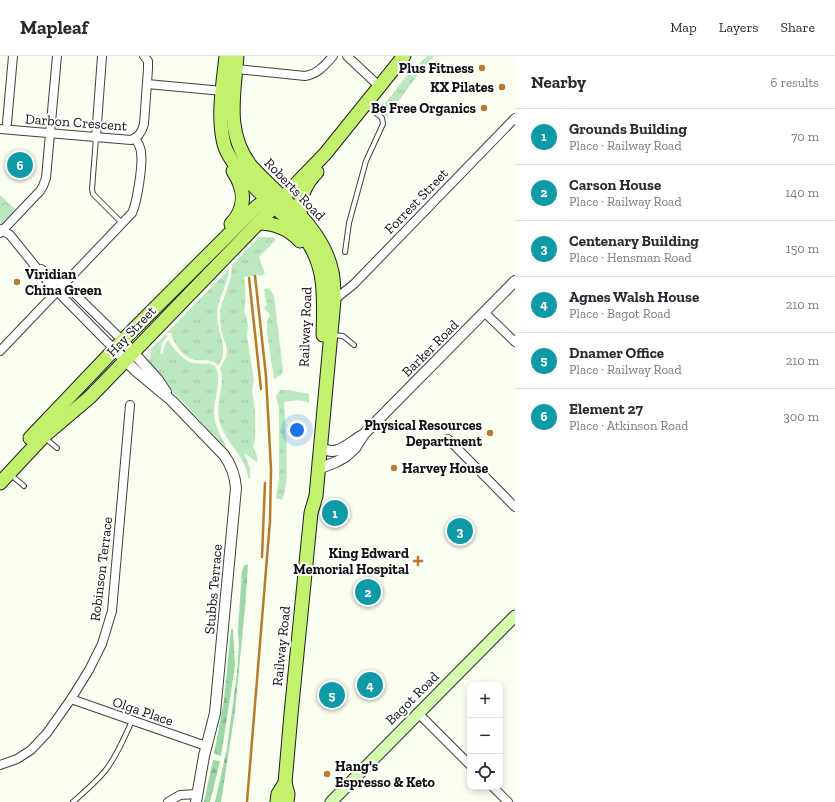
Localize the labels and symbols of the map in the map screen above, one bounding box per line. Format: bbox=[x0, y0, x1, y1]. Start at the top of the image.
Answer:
place label: Plus Fitness bbox=[399, 60, 475, 77]
marker: Plus Fitness bbox=[477, 63, 487, 73]
place label: KX Pilates bbox=[430, 79, 495, 96]
marker: KX Pilates bbox=[497, 82, 507, 92]
place label: Be Free Organics bbox=[371, 100, 477, 117]
marker: Be Free Organics bbox=[479, 103, 489, 113]
street label: Darbon Crescent bbox=[24, 110, 128, 135]
pin: 6 bbox=[7, 150, 33, 180]
street label: Roberts Road bbox=[261, 155, 329, 224]
street label: Forrest Street bbox=[381, 164, 452, 238]
place label: Viridian China Green bbox=[25, 266, 103, 299]
marker: Viridian China Green bbox=[12, 277, 22, 287]
street label: Railway Road bbox=[296, 286, 315, 367]
street label: Hay Street bbox=[103, 302, 160, 360]
street label: Barker Road bbox=[398, 316, 463, 380]
place label: Physical Resources Department bbox=[364, 417, 483, 450]
your location bbox=[287, 420, 307, 440]
marker: Physical Resources Department bbox=[485, 428, 495, 438]
place label: Harvey House bbox=[402, 460, 489, 477]
marker: Harvey House bbox=[389, 463, 399, 473]
pin: 1 bbox=[322, 498, 348, 528]
street label: Robinson Terrace bbox=[87, 515, 116, 622]
pin: 3 bbox=[447, 516, 473, 546]
street label: Stubbs Terrace bbox=[201, 543, 226, 635]
place label: King Edward Memorial Hospital bbox=[293, 545, 409, 578]
marker: King Edward Memorial Hospital bbox=[412, 555, 424, 567]
pin: 2 bbox=[355, 577, 381, 607]
street label: Railway Road bbox=[269, 605, 294, 687]
street label: Bagot Road bbox=[382, 668, 443, 729]
pin: 4 bbox=[357, 670, 383, 700]
pin: 5 bbox=[319, 680, 345, 710]
street label: Olga Place bbox=[110, 693, 176, 730]
place label: Hang's Espresso & Keto bbox=[335, 758, 436, 791]
marker: Hang's Espresso & Keto bbox=[322, 769, 332, 779]

